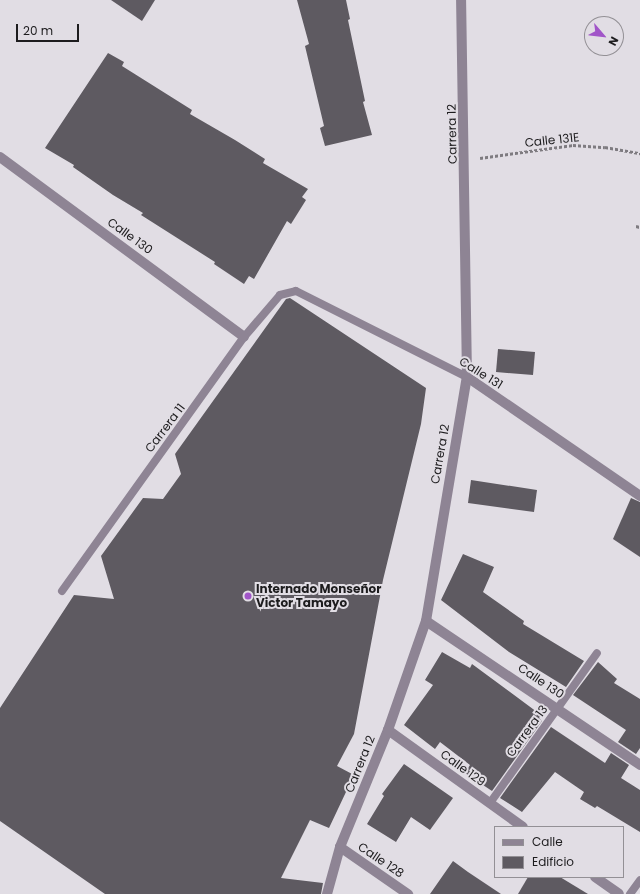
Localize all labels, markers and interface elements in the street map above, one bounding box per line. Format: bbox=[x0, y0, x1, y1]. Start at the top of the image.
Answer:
scale bar bbox=[18, 16, 81, 42]
north arrow bbox=[584, 16, 624, 56]
text: 20 m bbox=[23, 22, 53, 39]
text: N bbox=[605, 34, 623, 49]
street label: Carrera 12 bbox=[444, 104, 460, 164]
street label: Calle 131E bbox=[524, 130, 580, 150]
street label: Calle 130 bbox=[105, 215, 155, 257]
street label: Calle 131 bbox=[457, 354, 505, 392]
street label: Carrera 11 bbox=[142, 401, 188, 455]
street label: Carrera 12 bbox=[428, 423, 452, 485]
place label: Internado Monseñor Victor Tamayo bbox=[256, 582, 381, 610]
marker: Internado Monseñor Victor Tamayo bbox=[243, 591, 253, 601]
street label: Calle 130 bbox=[515, 660, 567, 702]
street label: Carrera 13 bbox=[503, 702, 551, 760]
street label: Carrera 12 bbox=[342, 733, 378, 795]
street label: Calle 129 bbox=[438, 747, 488, 789]
legend bbox=[494, 826, 624, 878]
text: Calle bbox=[532, 833, 563, 850]
street label: Calle 128 bbox=[355, 839, 407, 881]
text: Edificio bbox=[532, 853, 574, 870]

